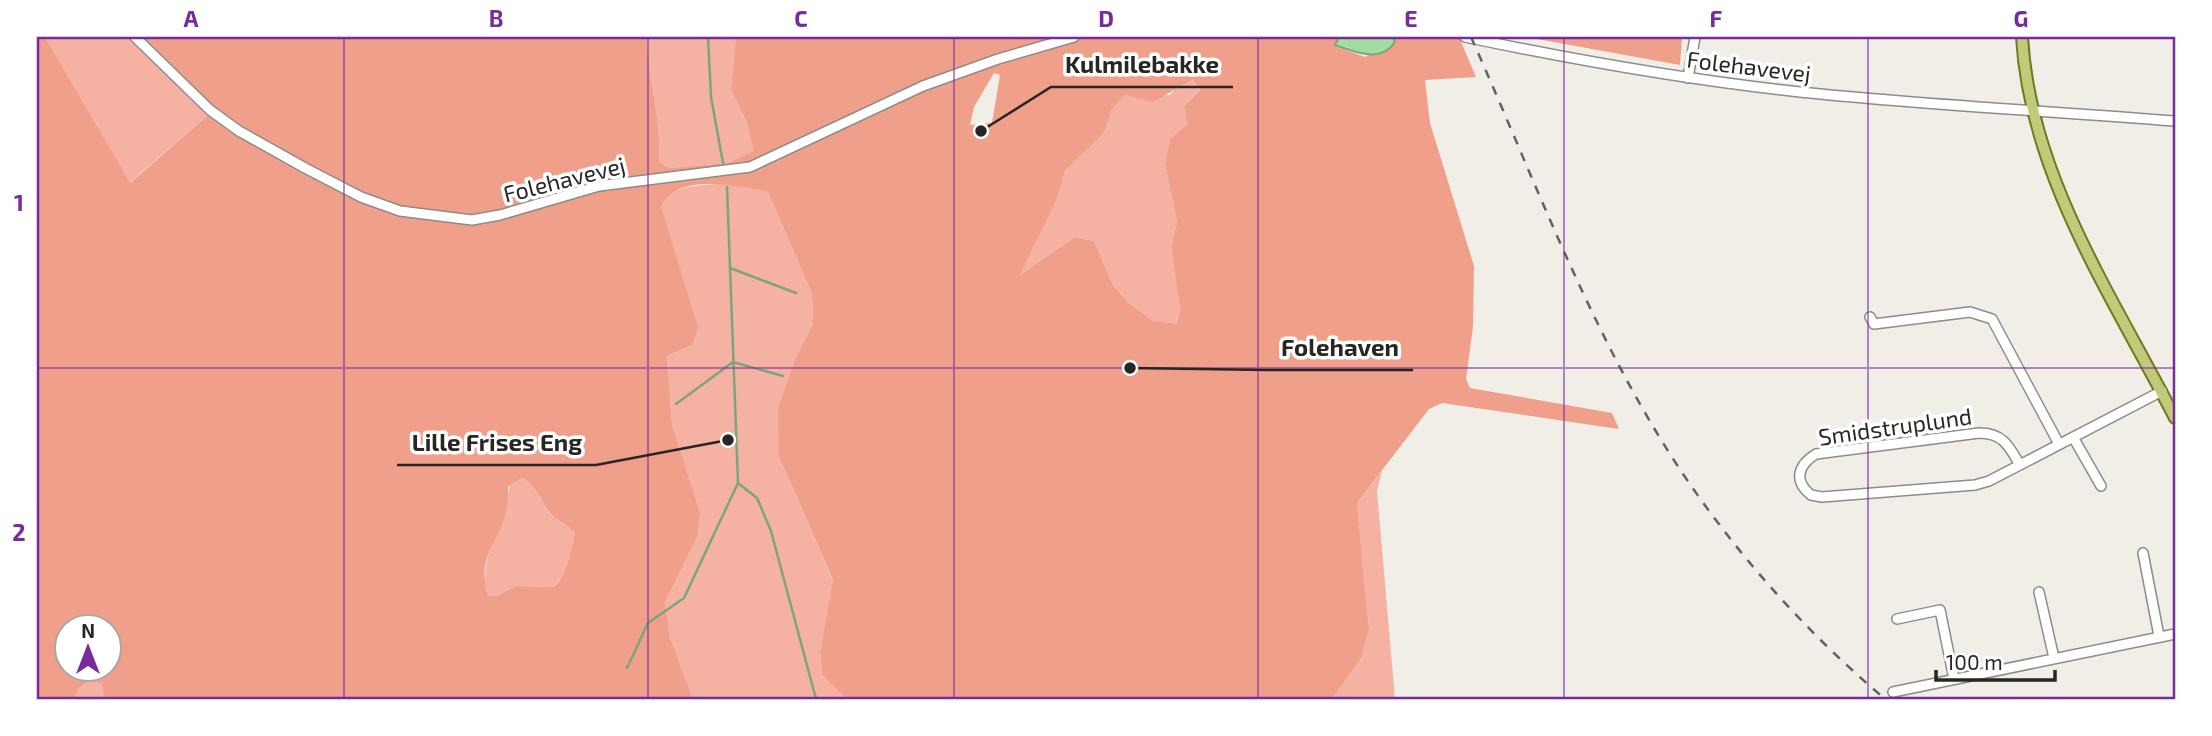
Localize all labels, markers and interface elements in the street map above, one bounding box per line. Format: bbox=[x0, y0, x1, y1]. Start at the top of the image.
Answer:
text: A bbox=[183, 4, 199, 32]
text: B bbox=[489, 4, 503, 32]
text: C bbox=[794, 4, 808, 32]
text: D bbox=[1098, 4, 1114, 32]
text: E bbox=[1404, 4, 1418, 32]
text: F bbox=[1710, 4, 1723, 32]
text: G bbox=[2014, 4, 2028, 32]
callout: Kulmilebakke bbox=[1051, 42, 1233, 87]
street label: Folehavevej bbox=[1685, 45, 1813, 87]
text: Kulmilebakke bbox=[1065, 49, 1219, 78]
street label: Folehavevej bbox=[500, 150, 628, 208]
text: 1 bbox=[14, 188, 24, 216]
callout: Folehaven bbox=[1267, 325, 1413, 370]
text: Folehaven bbox=[1281, 332, 1399, 361]
street label: Smidstruplund bbox=[1817, 401, 1973, 451]
callout: Lille Frises Eng bbox=[397, 420, 596, 465]
text: Lille Frises Eng bbox=[412, 427, 582, 456]
text: 2 bbox=[12, 518, 26, 546]
north arrow bbox=[52, 614, 122, 684]
text: N bbox=[81, 619, 95, 642]
scale bar bbox=[1936, 638, 2054, 682]
text: 100 m bbox=[1946, 649, 2003, 674]

